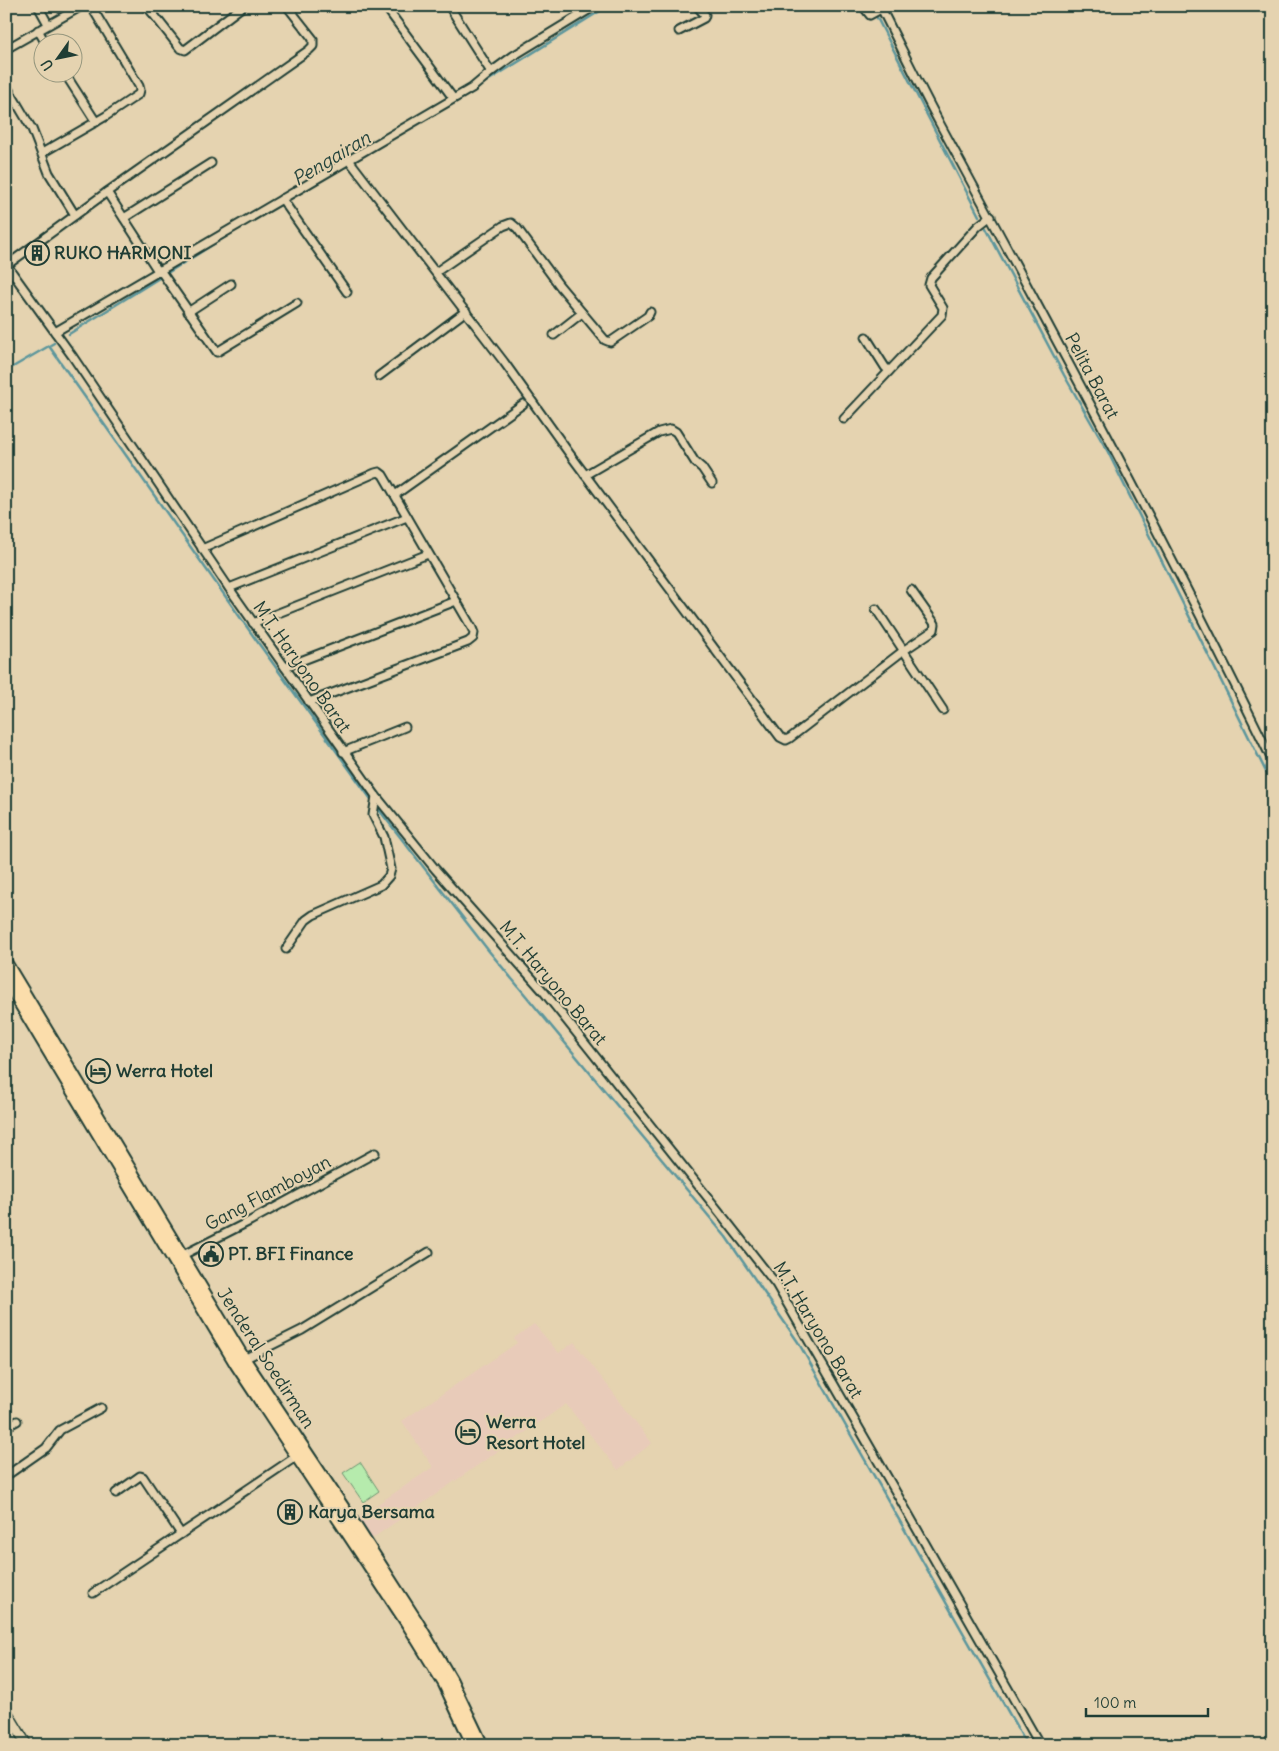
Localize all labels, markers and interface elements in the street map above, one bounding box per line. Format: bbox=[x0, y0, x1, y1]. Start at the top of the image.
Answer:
north arrow bbox=[32, 32, 82, 82]
text: U bbox=[37, 56, 57, 74]
water label: Pengairan bbox=[288, 125, 375, 191]
building icon: RUKO HARMONI bbox=[24, 240, 50, 266]
place label: RUKO HARMONI bbox=[54, 241, 192, 264]
street label: Pelita Barat bbox=[1060, 329, 1125, 423]
street label: M.T. Haryono Barat bbox=[248, 596, 356, 737]
street label: M.T. Haryono Barat bbox=[495, 916, 612, 1050]
hotel icon: Werra Hotel bbox=[85, 1058, 111, 1084]
place label: Werra Hotel bbox=[116, 1059, 213, 1082]
street label: Gang Flamboyan bbox=[201, 1150, 335, 1235]
public building icon: PT. BFI Finance bbox=[198, 1241, 224, 1267]
place label: PT. BFI Finance bbox=[228, 1242, 354, 1265]
street label: M.T. Haryono Barat bbox=[769, 1257, 868, 1402]
street label: Jenderal Soedirman bbox=[212, 1283, 321, 1433]
place label: Werra Resort Hotel bbox=[486, 1410, 585, 1454]
hotel icon: Werra Resort Hotel bbox=[455, 1419, 481, 1445]
building icon: Karya Bersama bbox=[277, 1499, 303, 1525]
place label: Karya Bersama bbox=[308, 1500, 435, 1523]
scale bar bbox=[1086, 1686, 1209, 1718]
text: 100 m bbox=[1094, 1693, 1136, 1712]

